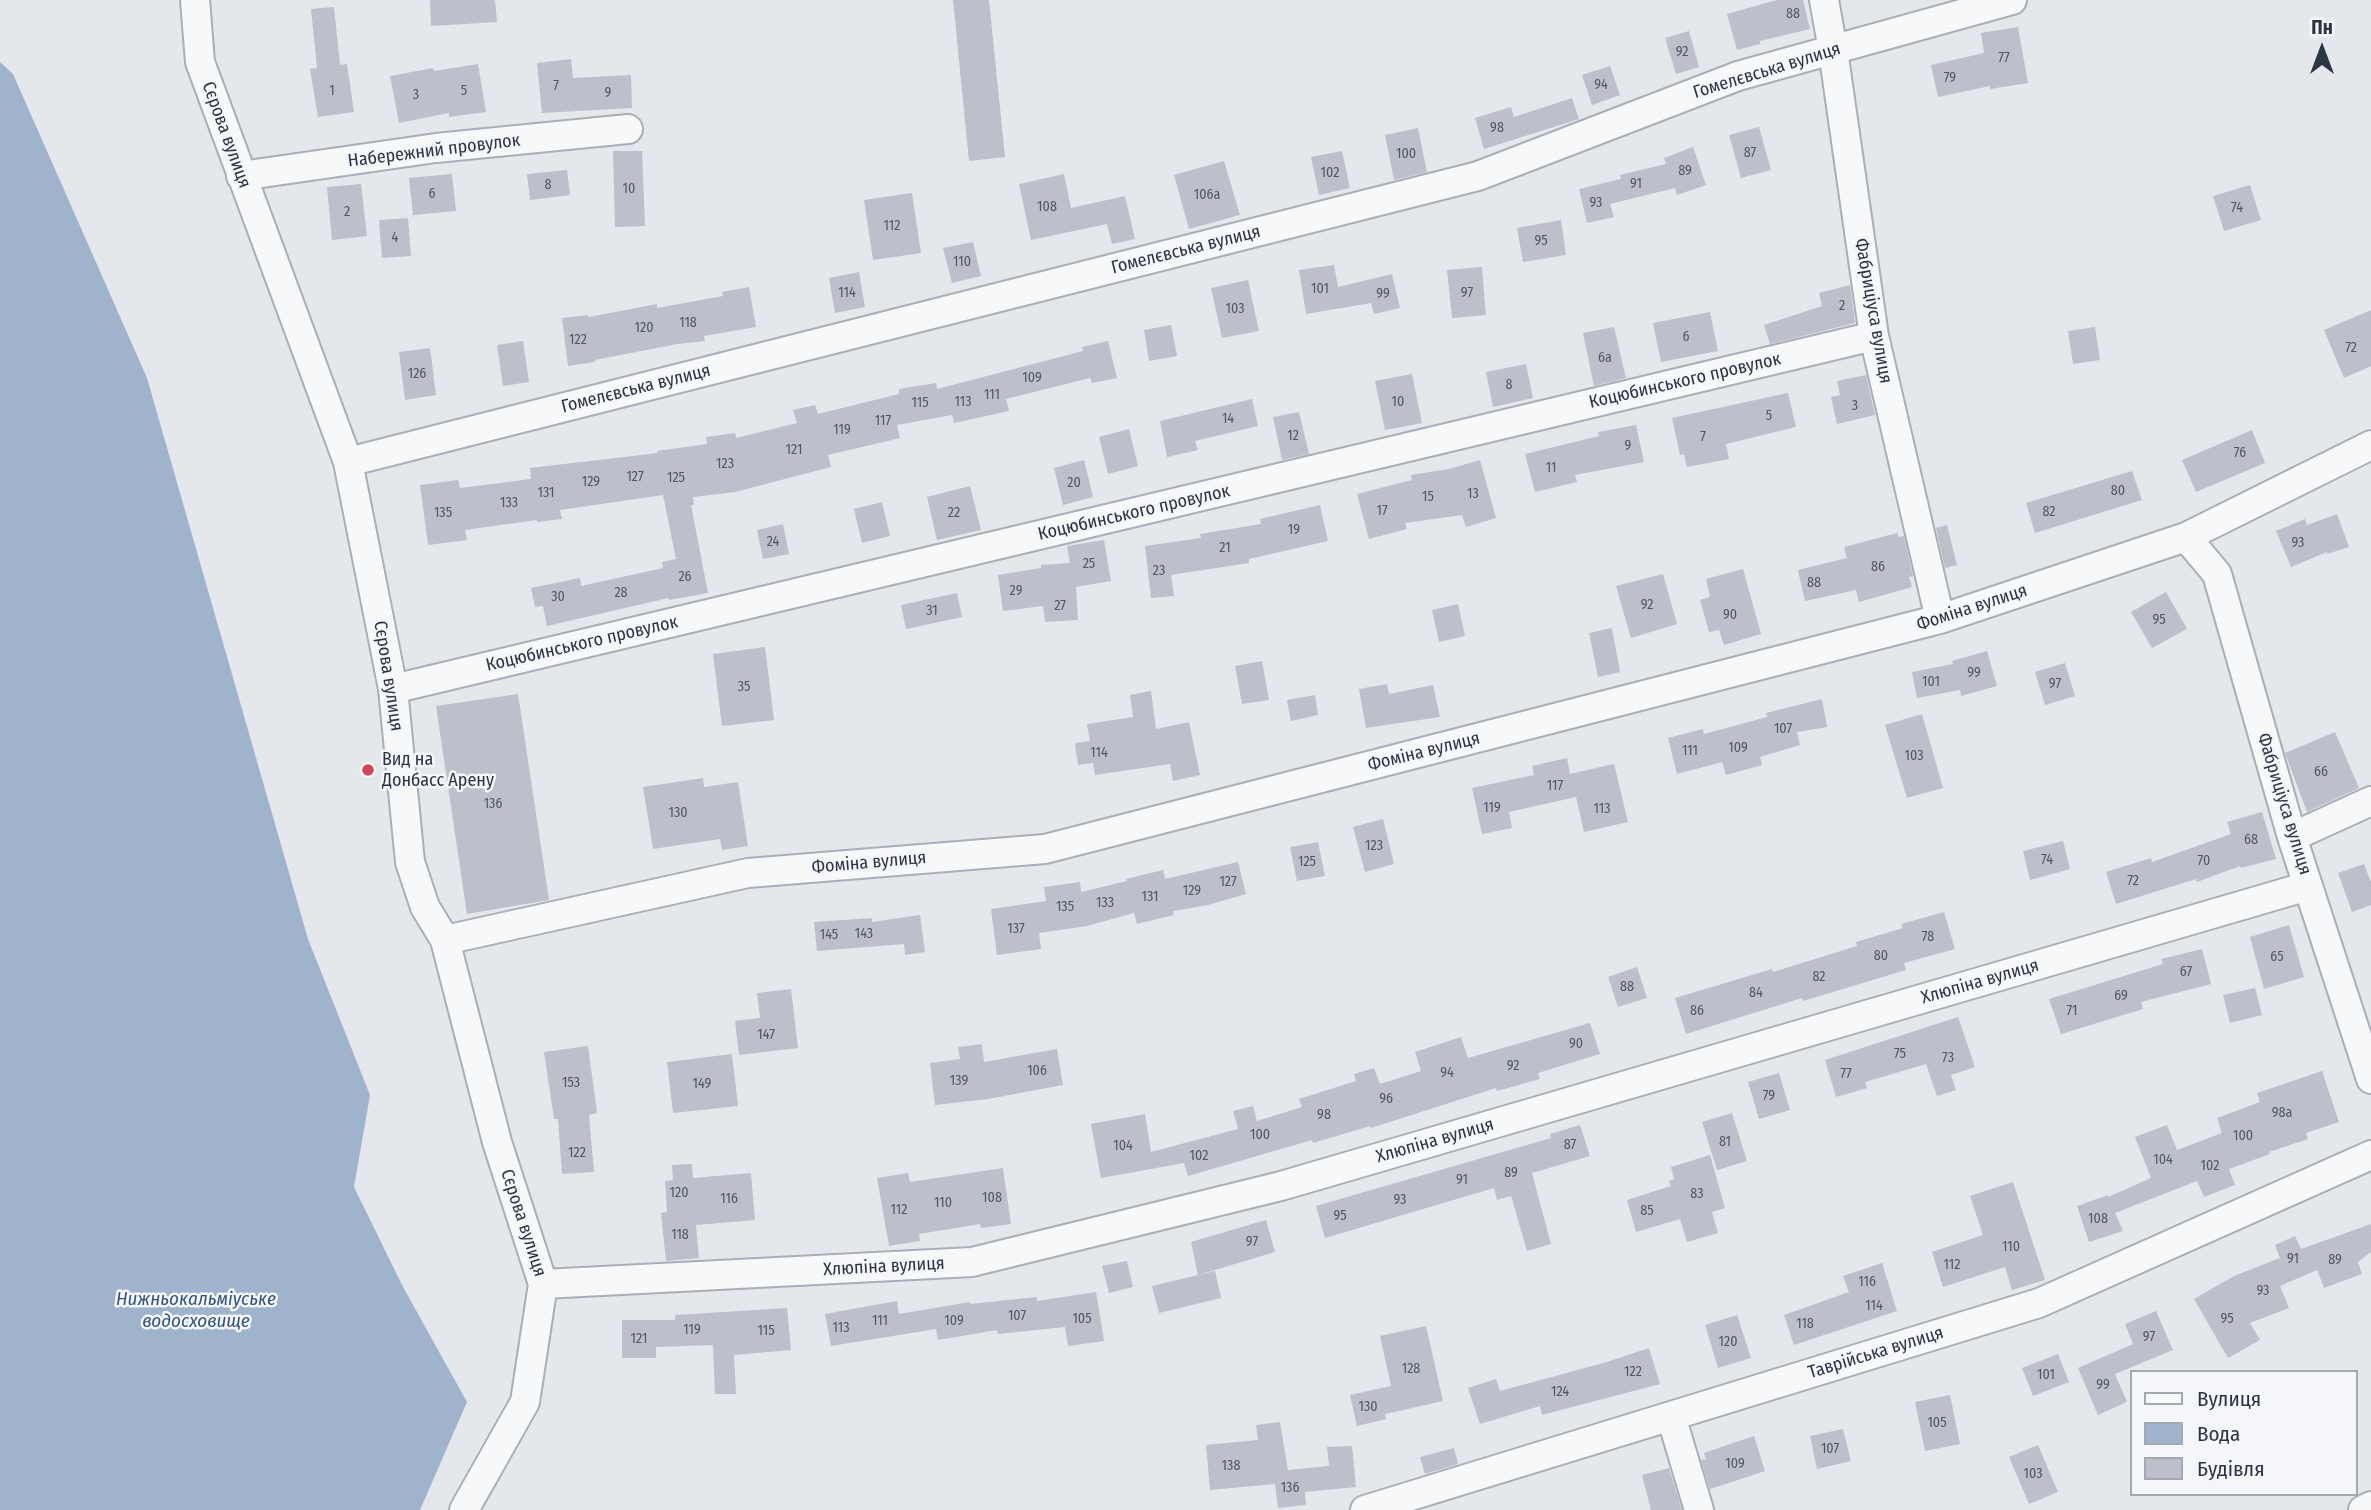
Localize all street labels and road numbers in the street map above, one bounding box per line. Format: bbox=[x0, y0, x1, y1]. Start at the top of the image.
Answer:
street label: Гомелєвська вулиця bbox=[1691, 38, 1843, 104]
street label: Сєрова вулиця bbox=[197, 79, 255, 191]
street label: Набережний провулок bbox=[347, 130, 521, 172]
street label: Гомелєвська вулиця bbox=[1109, 221, 1263, 279]
street label: Фабриціуса вулиця bbox=[1850, 237, 1896, 385]
street label: Коцюбинського провулок bbox=[1587, 348, 1783, 414]
street label: Гомелєвська вулиця bbox=[559, 360, 713, 418]
street label: Коцюбинського провулок bbox=[1036, 480, 1232, 546]
street label: Фоміна вулиця bbox=[1914, 580, 2030, 636]
street label: Коцюбинського провулок bbox=[484, 611, 680, 677]
street label: Сєрова вулиця bbox=[369, 619, 407, 733]
street label: Фоміна вулиця bbox=[1366, 728, 1482, 776]
street label: Фабриціуса вулиця bbox=[2252, 731, 2316, 877]
street label: Фоміна вулиця bbox=[811, 847, 927, 879]
street label: Хлюпіна вулиця bbox=[1919, 955, 2041, 1009]
street label: Хлюпіна вулиця bbox=[1374, 1114, 1496, 1168]
street label: Сєрова вулиця bbox=[495, 1167, 551, 1279]
street label: Хлюпіна вулиця bbox=[823, 1253, 945, 1281]
street label: Таврійська вулиця bbox=[1806, 1322, 1946, 1384]

